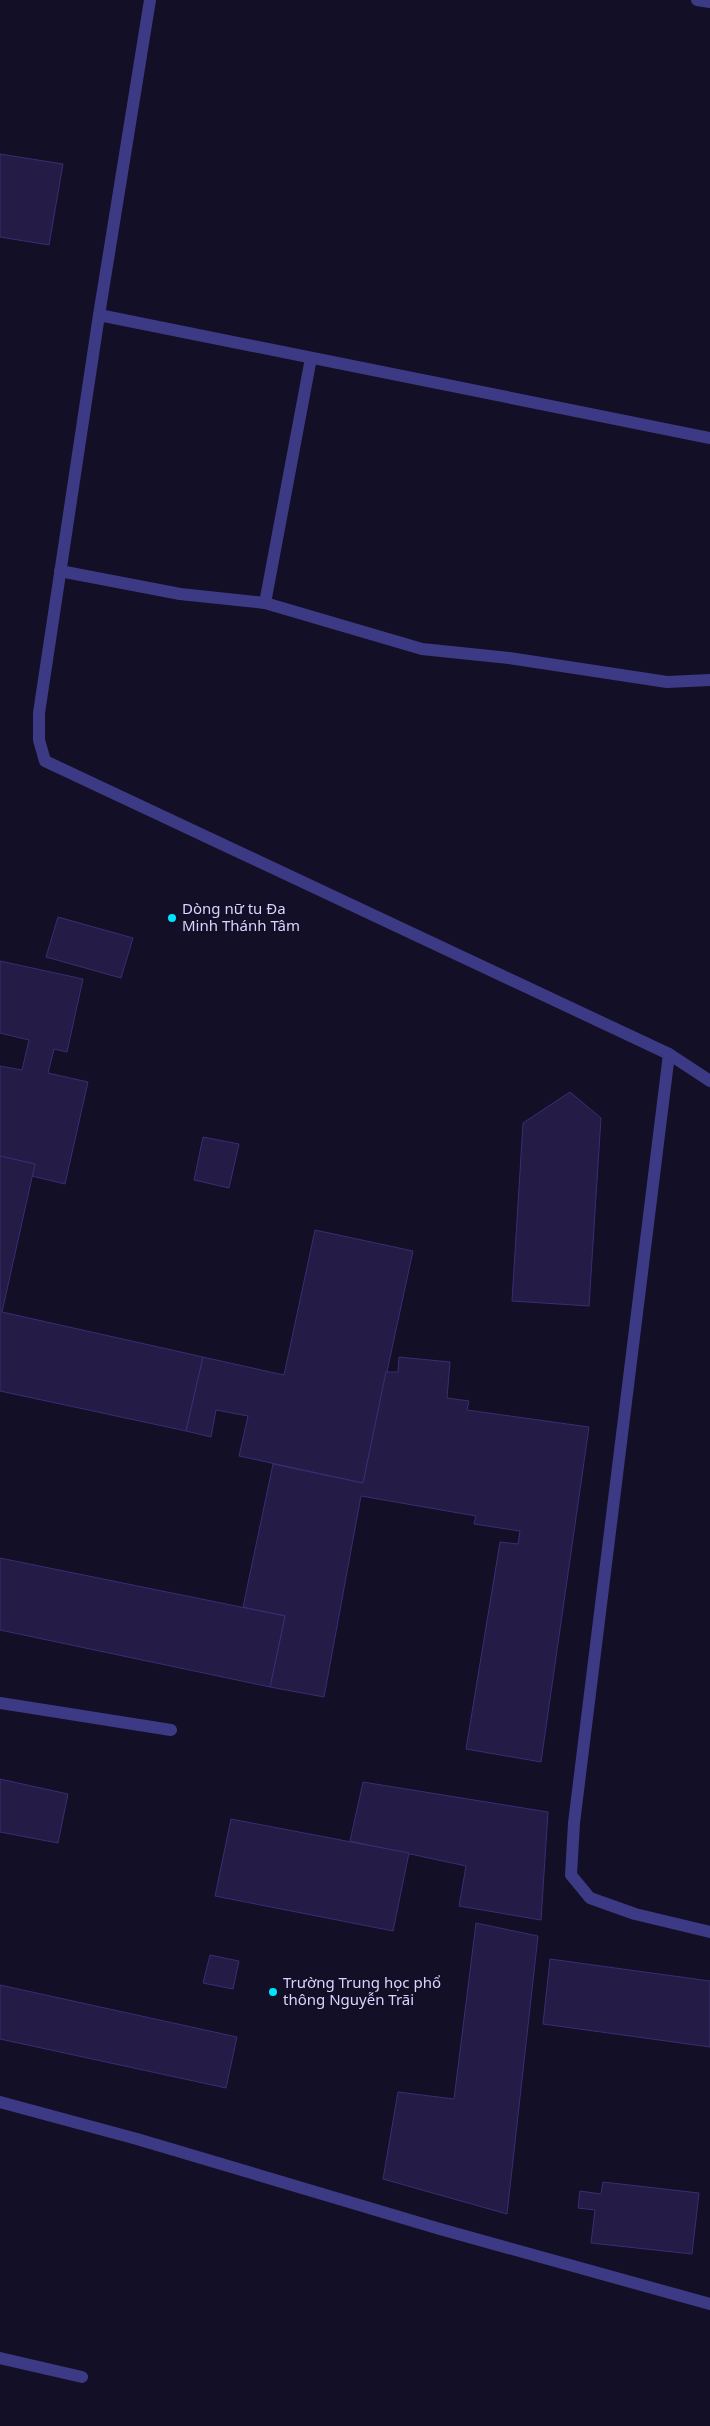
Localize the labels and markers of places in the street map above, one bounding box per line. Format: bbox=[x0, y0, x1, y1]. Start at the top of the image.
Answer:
place label: Dòng nữ tu Đa Minh Thánh Tâm bbox=[182, 898, 300, 935]
marker: Dòng nữ tu Đa Minh Thánh Tâm bbox=[166, 912, 178, 924]
place label: Trường Trung học phổ thông Nguyễn Trãi bbox=[283, 1972, 441, 2009]
marker: Trường Trung học phổ thông Nguyễn Trãi bbox=[267, 1986, 279, 1998]

